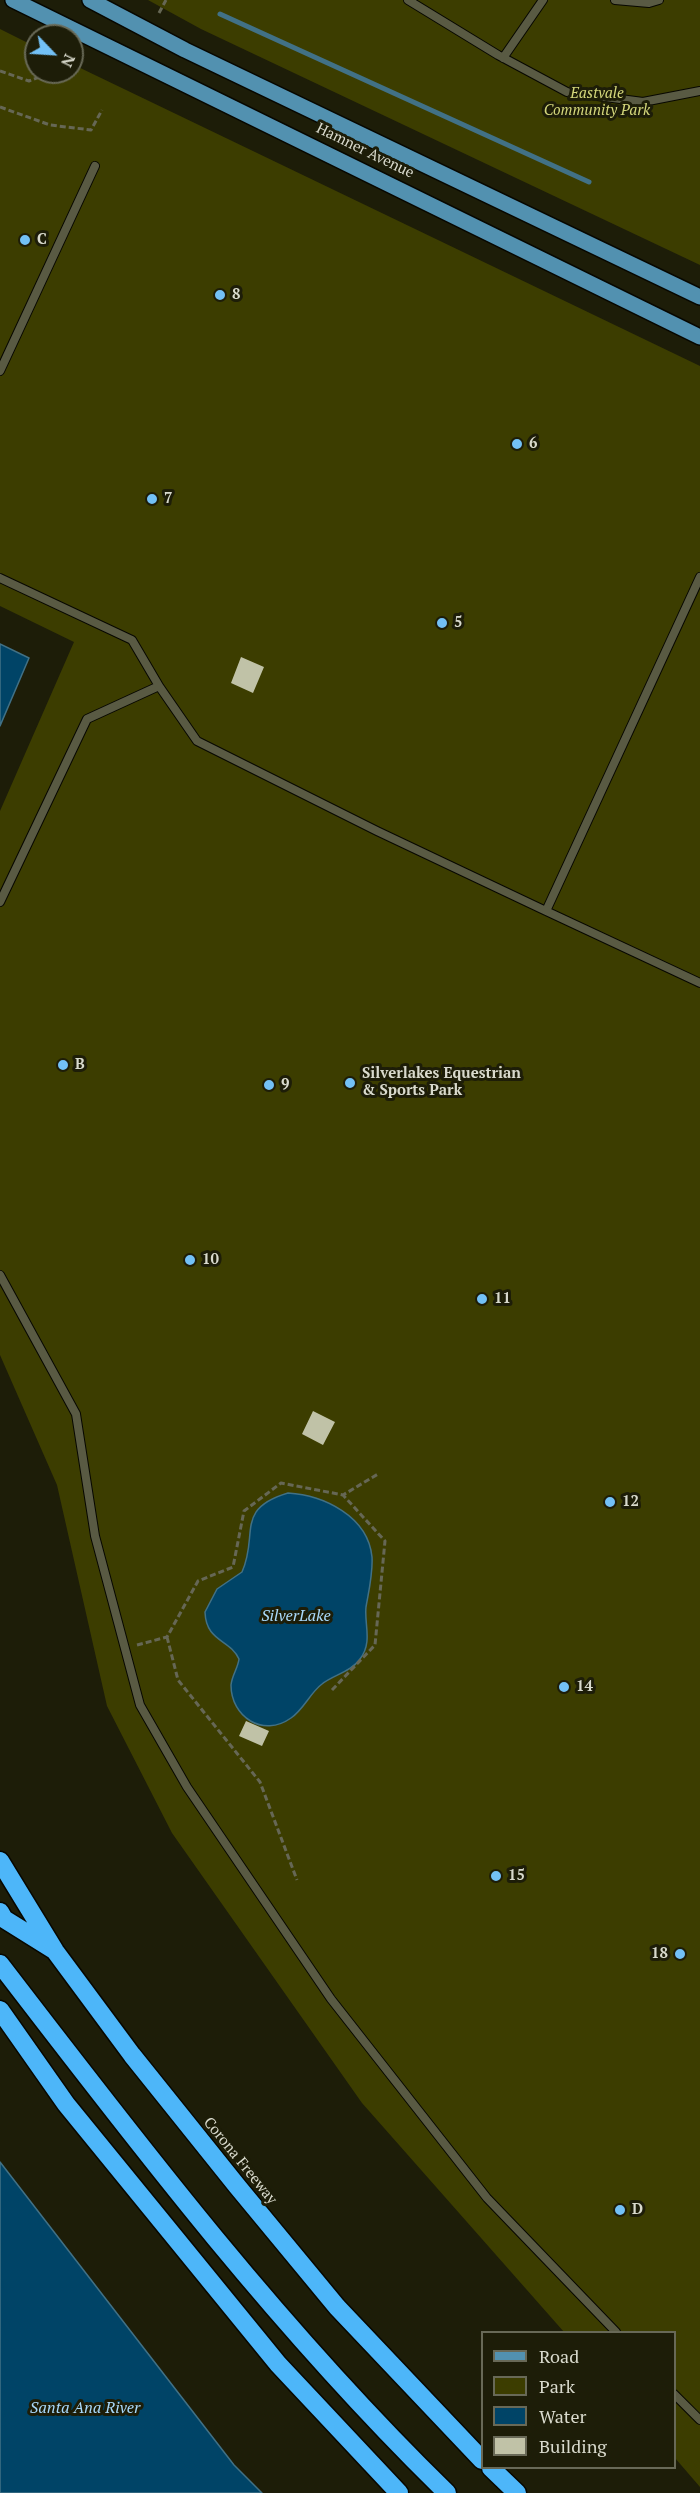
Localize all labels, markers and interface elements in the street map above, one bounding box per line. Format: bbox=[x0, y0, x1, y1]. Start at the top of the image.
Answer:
north arrow bbox=[24, 24, 84, 84]
text: N bbox=[56, 51, 81, 71]
park label: Eastvale Community Park bbox=[544, 85, 650, 120]
street label: Hamner Avenue bbox=[313, 120, 417, 182]
place label: C bbox=[37, 231, 47, 249]
marker: C bbox=[18, 233, 32, 247]
place label: 8 bbox=[232, 286, 240, 304]
marker: 8 bbox=[213, 288, 227, 302]
place label: 6 bbox=[529, 435, 537, 453]
marker: 6 bbox=[510, 437, 524, 451]
place label: 7 bbox=[164, 490, 172, 508]
marker: 7 bbox=[145, 492, 159, 506]
place label: 5 bbox=[454, 614, 462, 632]
marker: 5 bbox=[435, 616, 449, 630]
place label: B bbox=[75, 1056, 85, 1074]
marker: B bbox=[56, 1058, 70, 1072]
place label: Silverlakes Equestrian & Sports Park bbox=[362, 1065, 521, 1100]
place label: 9 bbox=[281, 1076, 289, 1094]
marker: Silverlakes Equestrian & Sports Park bbox=[343, 1076, 357, 1090]
marker: 9 bbox=[262, 1078, 276, 1092]
place label: 10 bbox=[202, 1251, 219, 1269]
marker: 10 bbox=[183, 1253, 197, 1267]
place label: 11 bbox=[494, 1290, 511, 1308]
marker: 11 bbox=[475, 1292, 489, 1306]
place label: 12 bbox=[622, 1493, 639, 1511]
marker: 12 bbox=[603, 1495, 617, 1509]
water label: SilverLake bbox=[261, 1606, 331, 1626]
place label: 14 bbox=[576, 1678, 593, 1696]
marker: 14 bbox=[557, 1680, 571, 1694]
place label: 15 bbox=[508, 1867, 525, 1885]
marker: 15 bbox=[489, 1869, 503, 1883]
place label: 18 bbox=[651, 1945, 668, 1963]
marker: 18 bbox=[673, 1947, 687, 1961]
street label: Corona Freeway bbox=[199, 2114, 281, 2208]
place label: D bbox=[632, 2201, 643, 2219]
marker: D bbox=[613, 2203, 627, 2217]
legend bbox=[481, 2331, 676, 2469]
text: Road bbox=[539, 2344, 579, 2368]
text: Park bbox=[539, 2374, 575, 2398]
water label: Santa Ana River bbox=[30, 2398, 140, 2418]
text: Water bbox=[539, 2404, 586, 2428]
text: Building bbox=[539, 2434, 607, 2458]

